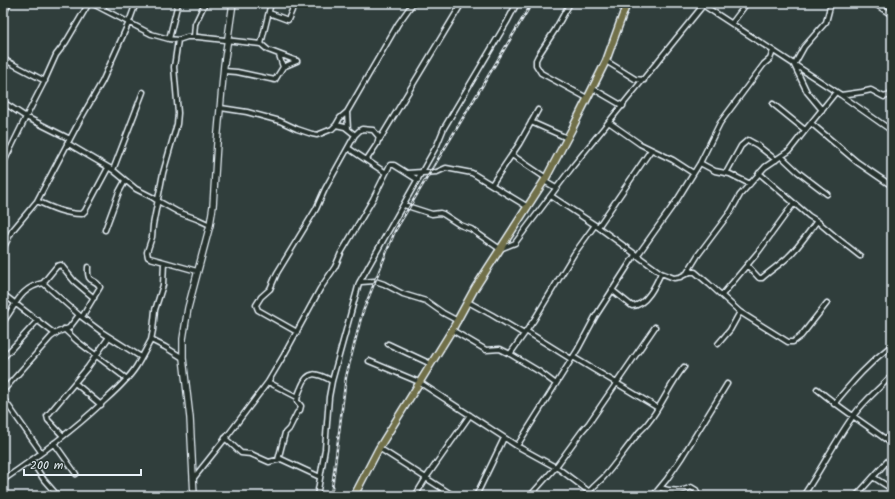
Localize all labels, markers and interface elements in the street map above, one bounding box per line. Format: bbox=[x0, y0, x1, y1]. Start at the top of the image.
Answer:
scale bar bbox=[24, 451, 141, 477]
text: 200 m bbox=[30, 456, 64, 475]

